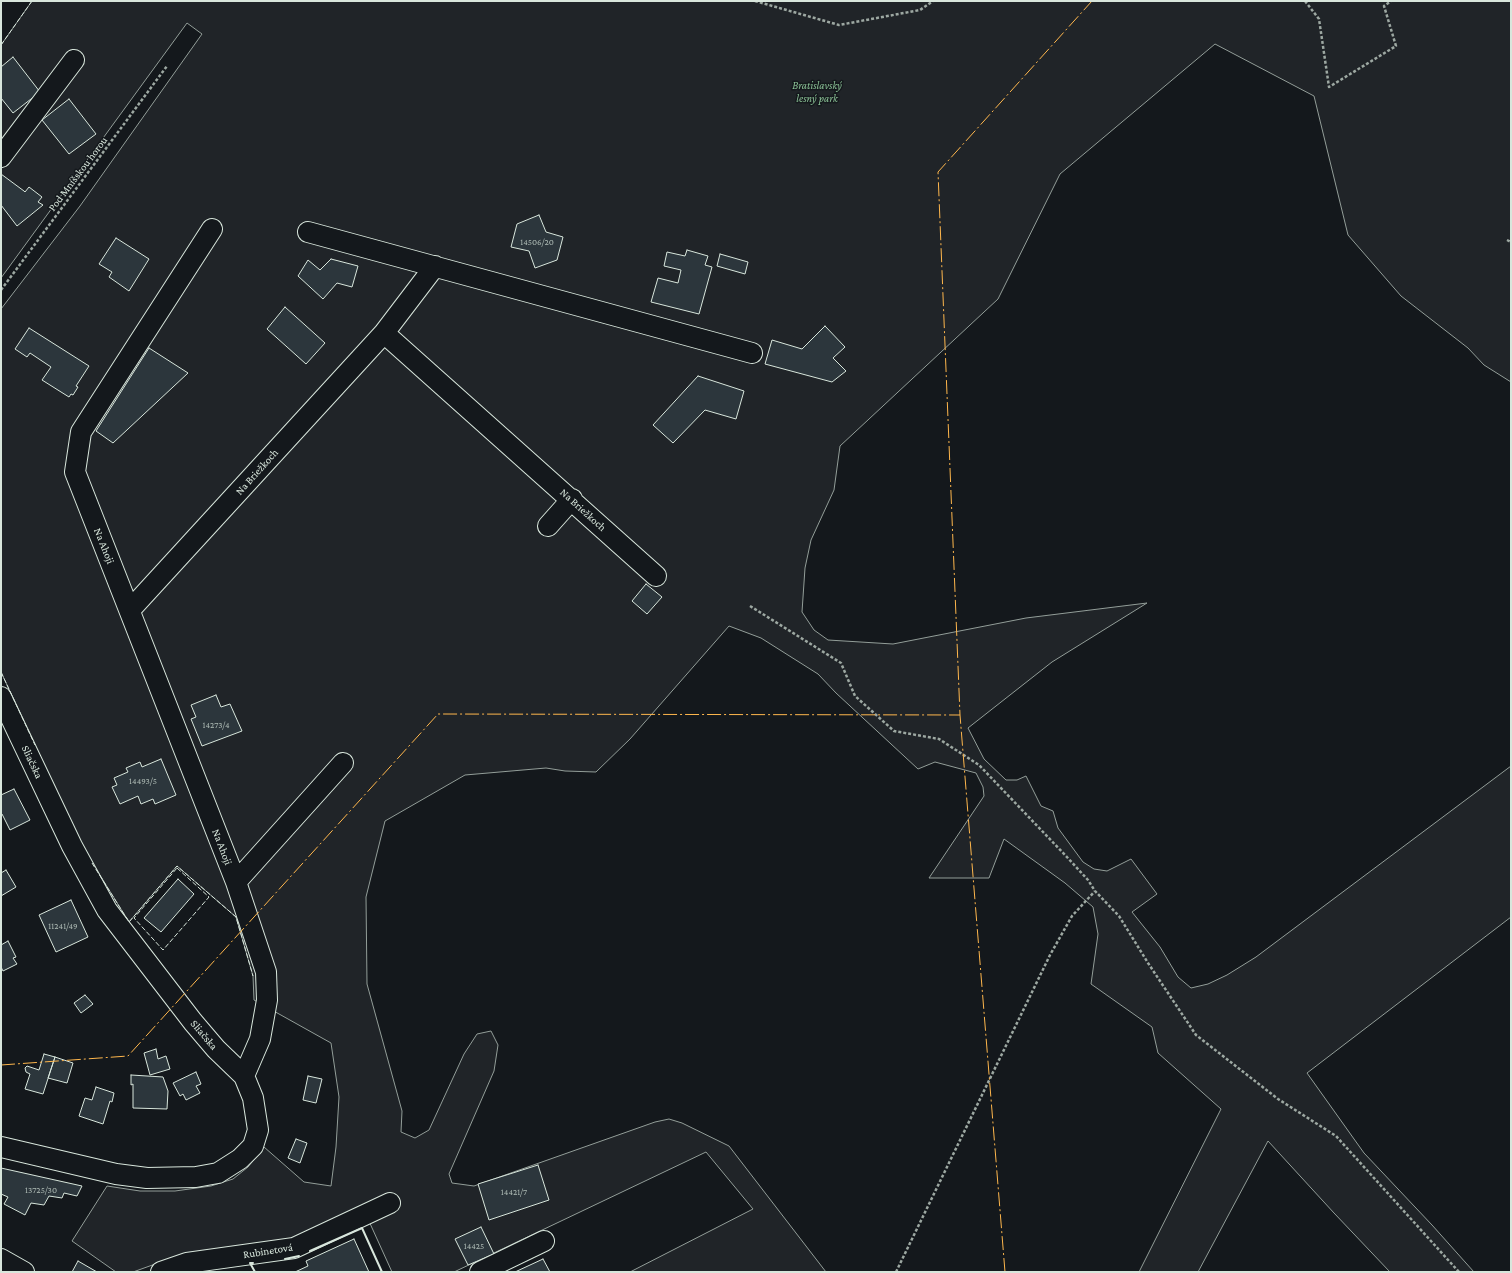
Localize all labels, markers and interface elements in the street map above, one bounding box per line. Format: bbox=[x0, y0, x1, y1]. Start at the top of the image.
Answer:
park label: Bratislavský lesný park bbox=[792, 79, 842, 105]
street label: Pod Mníšskou horou bbox=[46, 134, 110, 214]
house number: 14506/20 bbox=[520, 237, 554, 247]
street label: Na Briežkoch bbox=[233, 446, 281, 498]
street label: Na Briežkoch bbox=[557, 486, 609, 534]
street label: Na Ahoji bbox=[91, 526, 117, 566]
house number: 14273/4 bbox=[203, 720, 229, 730]
street label: Sliačska bbox=[19, 743, 45, 781]
house number: 14493/5 bbox=[129, 776, 157, 786]
street label: Na Ahoji bbox=[209, 827, 235, 867]
house number: 11241/49 bbox=[48, 921, 78, 931]
street label: Sliačska bbox=[188, 1017, 220, 1053]
house number: 13725/30 bbox=[25, 1185, 57, 1195]
house number: 14421/7 bbox=[501, 1187, 527, 1197]
street label: Rubinetová bbox=[242, 1241, 294, 1261]
house number: 14425 bbox=[464, 1241, 484, 1251]

